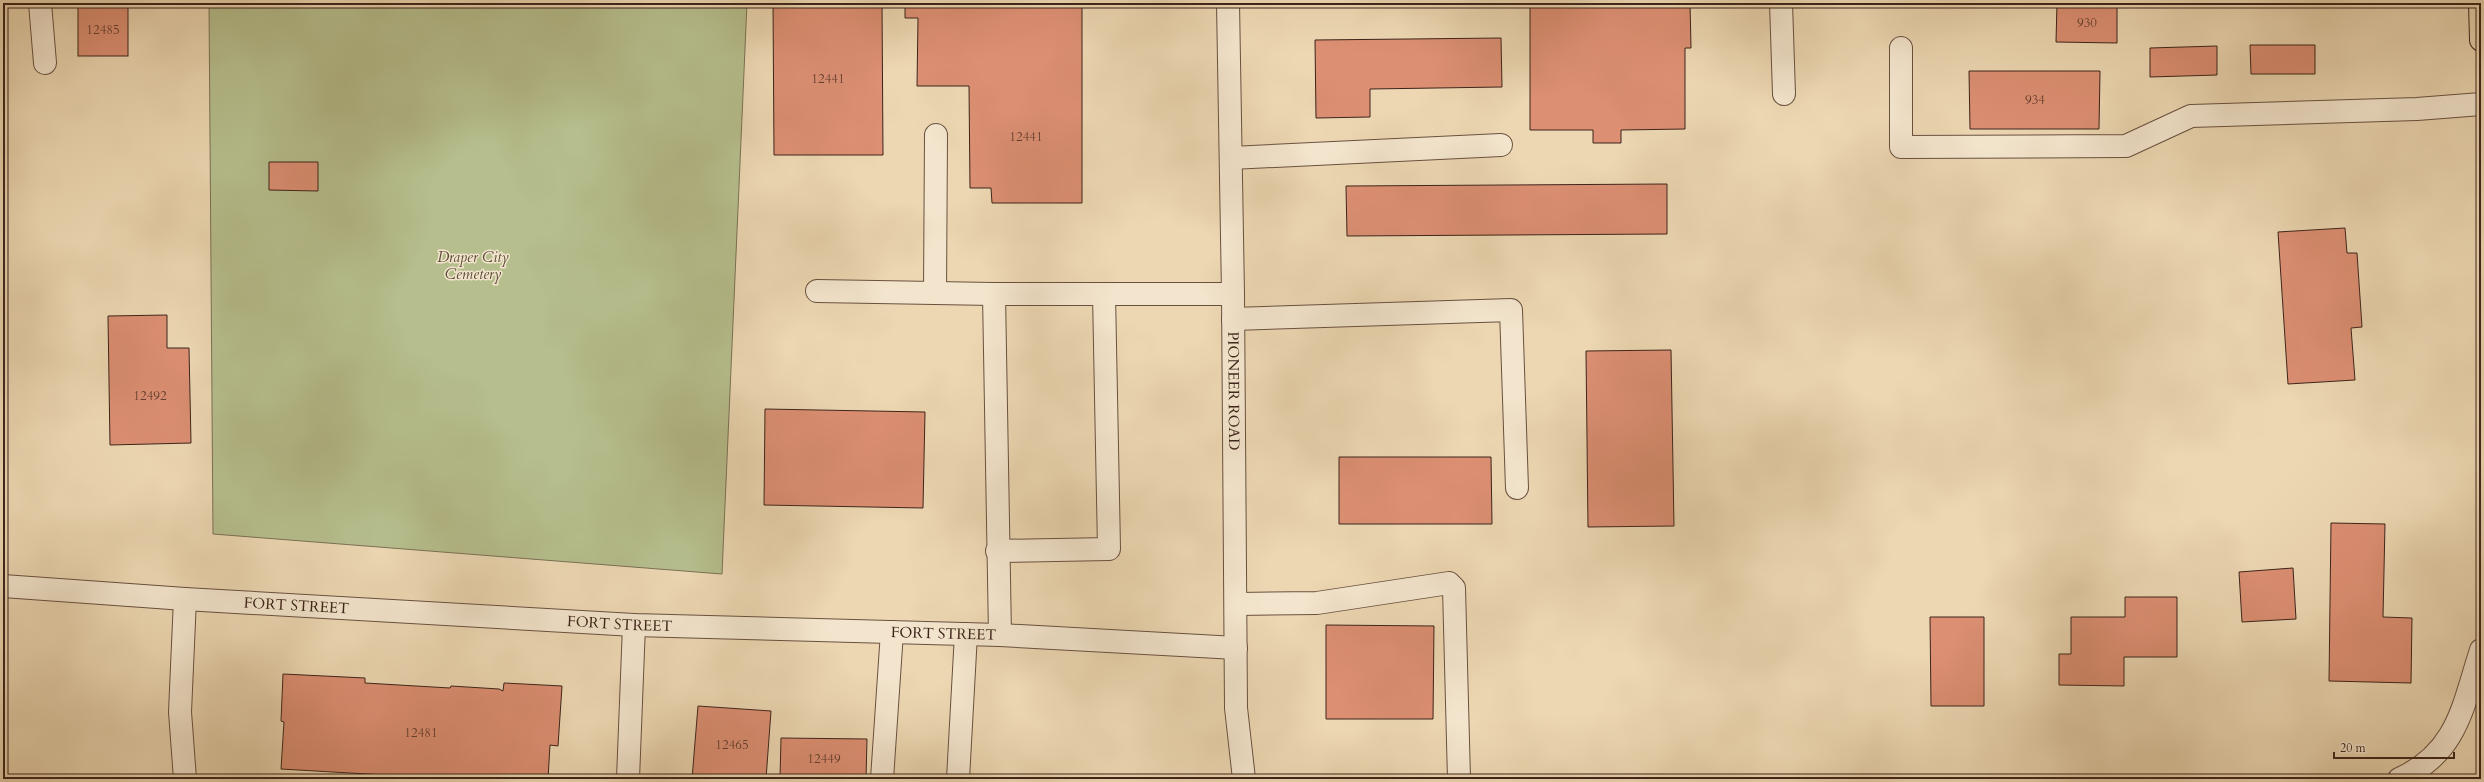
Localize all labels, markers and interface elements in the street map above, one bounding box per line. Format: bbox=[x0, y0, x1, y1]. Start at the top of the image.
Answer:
house number: 930 bbox=[2077, 14, 2097, 32]
house number: 12485 bbox=[86, 21, 120, 39]
house number: 12441 bbox=[811, 70, 845, 88]
house number: 934 bbox=[2025, 91, 2045, 109]
house number: 12441 bbox=[1009, 128, 1043, 146]
park label: Draper City Cemetery bbox=[437, 247, 510, 284]
street label: PIONEER ROAD bbox=[1223, 331, 1244, 451]
house number: 12492 bbox=[133, 387, 167, 405]
street label: FORT STREET bbox=[243, 592, 350, 618]
street label: FORT STREET bbox=[567, 611, 673, 636]
street label: FORT STREET bbox=[891, 622, 997, 645]
house number: 12481 bbox=[404, 724, 438, 742]
scale bar bbox=[2334, 734, 2454, 760]
house number: 12465 bbox=[715, 736, 749, 754]
text: 20 m bbox=[2340, 740, 2367, 756]
house number: 12449 bbox=[807, 750, 841, 768]

